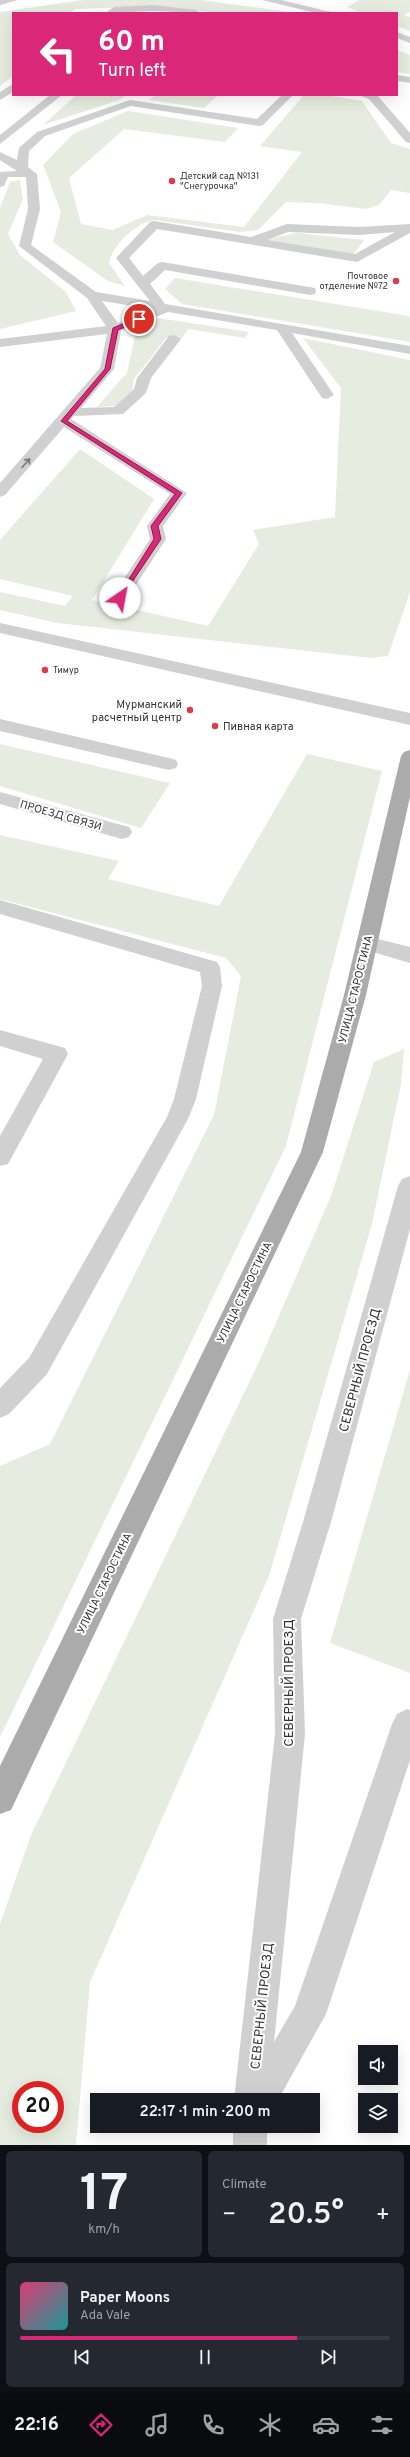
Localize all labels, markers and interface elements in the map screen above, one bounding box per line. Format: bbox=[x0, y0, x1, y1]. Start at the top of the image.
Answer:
text: 60 m bbox=[98, 25, 165, 61]
icon: left bbox=[32, 28, 84, 80]
text: Turn left bbox=[98, 60, 166, 83]
place label: Детский сад №131 "Снегурочка" bbox=[180, 171, 259, 192]
marker: Детский сад №131 "Снегурочка" bbox=[167, 176, 177, 186]
place label: Почтовое отделение №72 bbox=[319, 271, 388, 292]
marker: Почтовое отделение №72 bbox=[391, 276, 401, 286]
pin bbox=[122, 302, 156, 336]
icon: arrive bbox=[128, 308, 150, 330]
one-way arrow bbox=[22, 458, 31, 468]
position arrow bbox=[99, 577, 141, 619]
marker: Тимур bbox=[40, 665, 50, 675]
place label: Тимур bbox=[53, 665, 79, 676]
place label: Мурманский расчетный центр bbox=[92, 698, 182, 725]
marker: Мурманский расчетный центр bbox=[185, 705, 195, 715]
place label: Пивная карта bbox=[223, 720, 294, 734]
marker: Пивная карта bbox=[210, 721, 220, 731]
street label: ПРОЕЗД СВЯЗИ bbox=[18, 798, 103, 834]
street label: УЛИЦА СТАРОСТИНА bbox=[336, 934, 376, 1045]
street label: УЛИЦА СТАРОСТИНА bbox=[214, 1240, 275, 1345]
street label: СЕВЕРНЫЙ ПРОЕЗД bbox=[335, 1306, 385, 1434]
street label: УЛИЦА СТАРОСТИНА bbox=[74, 1531, 135, 1636]
street label: СЕВЕРНЫЙ ПРОЕЗД bbox=[280, 1619, 298, 1747]
street label: СЕВЕРНЫЙ ПРОЕЗД bbox=[246, 1942, 278, 2070]
map controls bbox=[358, 2045, 398, 2133]
button: sound bbox=[358, 2045, 398, 2085]
speed limit sign: 20 bbox=[12, 2081, 64, 2133]
button: layers bbox=[358, 2093, 398, 2133]
text: 22:17 · 1 min · 200 m bbox=[140, 2103, 270, 2122]
text: 17 bbox=[80, 2163, 128, 2229]
text: Climate bbox=[222, 2177, 267, 2193]
text: 20.5° bbox=[268, 2197, 344, 2234]
text: − bbox=[222, 2202, 236, 2229]
text: + bbox=[376, 2202, 390, 2229]
text: km/h bbox=[88, 2222, 120, 2238]
text: Paper Moons bbox=[80, 2289, 170, 2308]
text: Ada Vale bbox=[80, 2308, 130, 2324]
icon: previous bbox=[71, 2346, 93, 2368]
icon: pause bbox=[194, 2346, 216, 2368]
icon: next bbox=[317, 2346, 339, 2368]
icon: directions bbox=[87, 2411, 115, 2439]
icon: music bbox=[143, 2411, 171, 2439]
icon: phone bbox=[199, 2411, 227, 2439]
icon: climate bbox=[256, 2411, 284, 2439]
icon: car bbox=[312, 2411, 340, 2439]
icon: filters bbox=[368, 2411, 396, 2439]
text: 22:16 bbox=[14, 2414, 59, 2437]

